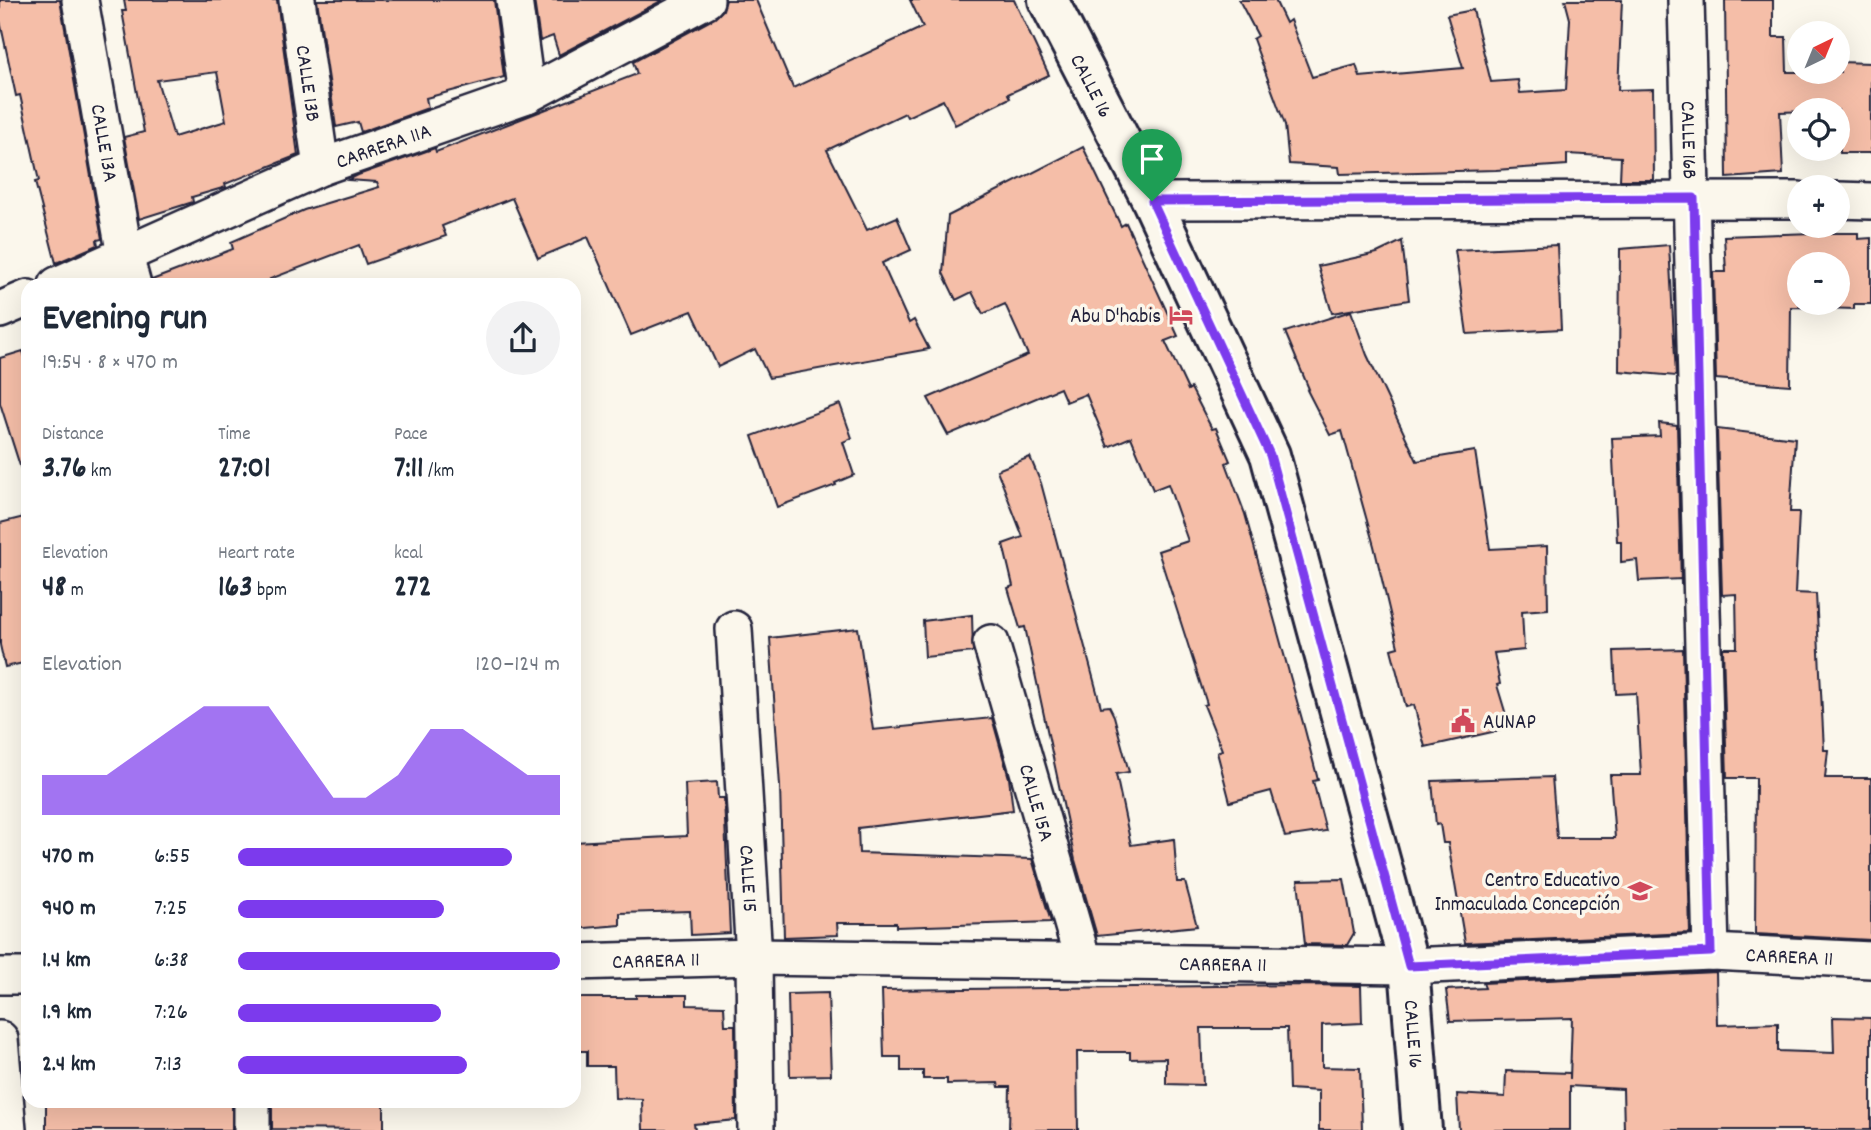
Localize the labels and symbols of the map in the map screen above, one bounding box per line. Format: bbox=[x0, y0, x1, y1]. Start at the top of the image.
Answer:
north arrow bbox=[1787, 21, 1850, 84]
street label: CALLE 13B bbox=[286, 43, 326, 124]
street label: CALLE 16 bbox=[1060, 49, 1118, 124]
street label: CALLE 16B bbox=[1671, 101, 1703, 180]
street label: CALLE 13A bbox=[81, 102, 124, 185]
street label: CARRERA 11A bbox=[332, 118, 436, 179]
pin bbox=[1122, 129, 1182, 201]
hotel icon: Abu D'habis bbox=[1167, 301, 1195, 329]
place label: Abu D'habis bbox=[1070, 303, 1161, 333]
public building icon: AUNAP bbox=[1449, 707, 1477, 735]
place label: AUNAP bbox=[1483, 709, 1536, 739]
street label: CALLE 15A bbox=[1009, 761, 1060, 846]
street label: CALLE 15 bbox=[729, 844, 763, 913]
place label: Centro Educativo Inmaculada Concepción bbox=[1435, 867, 1620, 921]
school or university icon: Centro Educativo Inmaculada Concepción bbox=[1626, 877, 1654, 905]
street label: CARRERA 11 bbox=[1745, 942, 1834, 976]
street label: CARRERA 11 bbox=[612, 947, 700, 979]
street label: CARRERA 11 bbox=[1179, 951, 1267, 982]
street label: CALLE 16 bbox=[1394, 999, 1429, 1069]

